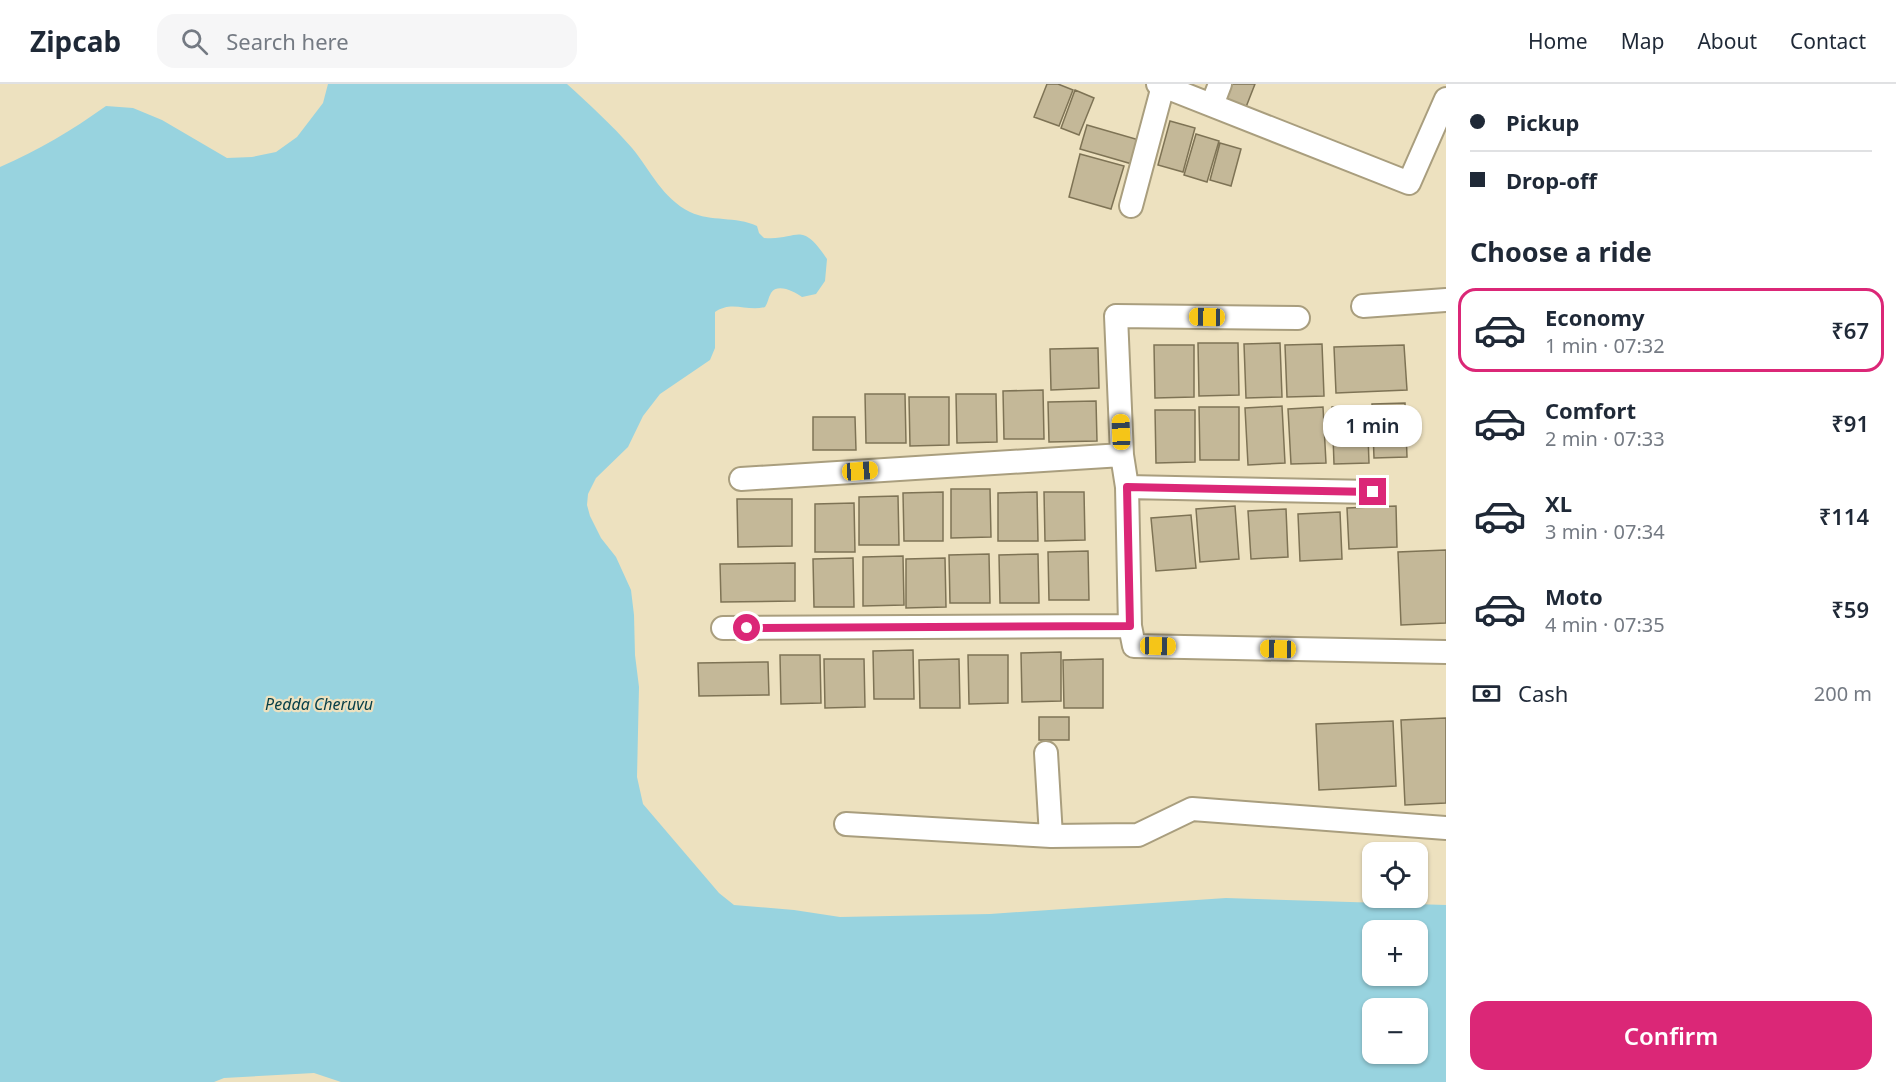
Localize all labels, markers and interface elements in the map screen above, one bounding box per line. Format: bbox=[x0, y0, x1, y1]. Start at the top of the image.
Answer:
search box bbox=[157, 14, 577, 68]
text: Zipcab bbox=[30, 22, 121, 60]
icon: search bbox=[178, 25, 211, 58]
text: Search here bbox=[226, 26, 349, 56]
text: Home bbox=[1528, 27, 1588, 55]
text: Map bbox=[1621, 27, 1664, 55]
text: About bbox=[1697, 27, 1757, 55]
text: Contact bbox=[1790, 27, 1866, 55]
text: Pickup bbox=[1506, 107, 1579, 137]
text: Drop-off bbox=[1506, 165, 1597, 195]
text: Choose a ride bbox=[1470, 233, 1652, 270]
text: Economy bbox=[1545, 302, 1644, 332]
icon: car bbox=[1473, 303, 1527, 357]
car bbox=[1189, 308, 1225, 326]
text: ₹67 bbox=[1831, 315, 1869, 345]
text: 1 min · 07:32 bbox=[1545, 332, 1665, 359]
text: Comfort bbox=[1545, 395, 1636, 425]
icon: car bbox=[1473, 396, 1527, 450]
callout: 1 min bbox=[1324, 405, 1422, 447]
text: ₹91 bbox=[1831, 408, 1869, 438]
text: 1 min bbox=[1345, 412, 1400, 439]
car bbox=[1111, 414, 1131, 450]
text: 2 min · 07:33 bbox=[1545, 425, 1665, 452]
car bbox=[841, 461, 879, 481]
route end bbox=[1359, 478, 1386, 505]
text: XL bbox=[1545, 488, 1572, 518]
icon: car bbox=[1473, 489, 1527, 543]
text: ₹114 bbox=[1819, 501, 1869, 531]
text: 3 min · 07:34 bbox=[1545, 518, 1665, 545]
text: Moto bbox=[1545, 581, 1603, 611]
icon: car bbox=[1473, 582, 1527, 636]
text: ₹59 bbox=[1831, 594, 1869, 624]
text: 4 min · 07:35 bbox=[1545, 611, 1665, 638]
route start bbox=[733, 614, 760, 641]
car bbox=[1140, 637, 1176, 655]
car bbox=[1260, 640, 1296, 658]
icon: cash bbox=[1470, 677, 1503, 710]
text: Cash bbox=[1518, 678, 1568, 708]
text: 200 m bbox=[1814, 680, 1872, 707]
water label: Pedda Cheruvu bbox=[265, 693, 373, 715]
map controls bbox=[1362, 842, 1428, 1064]
button: locate bbox=[1362, 842, 1428, 908]
button: + bbox=[1362, 920, 1428, 986]
button: − bbox=[1362, 998, 1428, 1064]
button: Confirm bbox=[1470, 1001, 1872, 1070]

